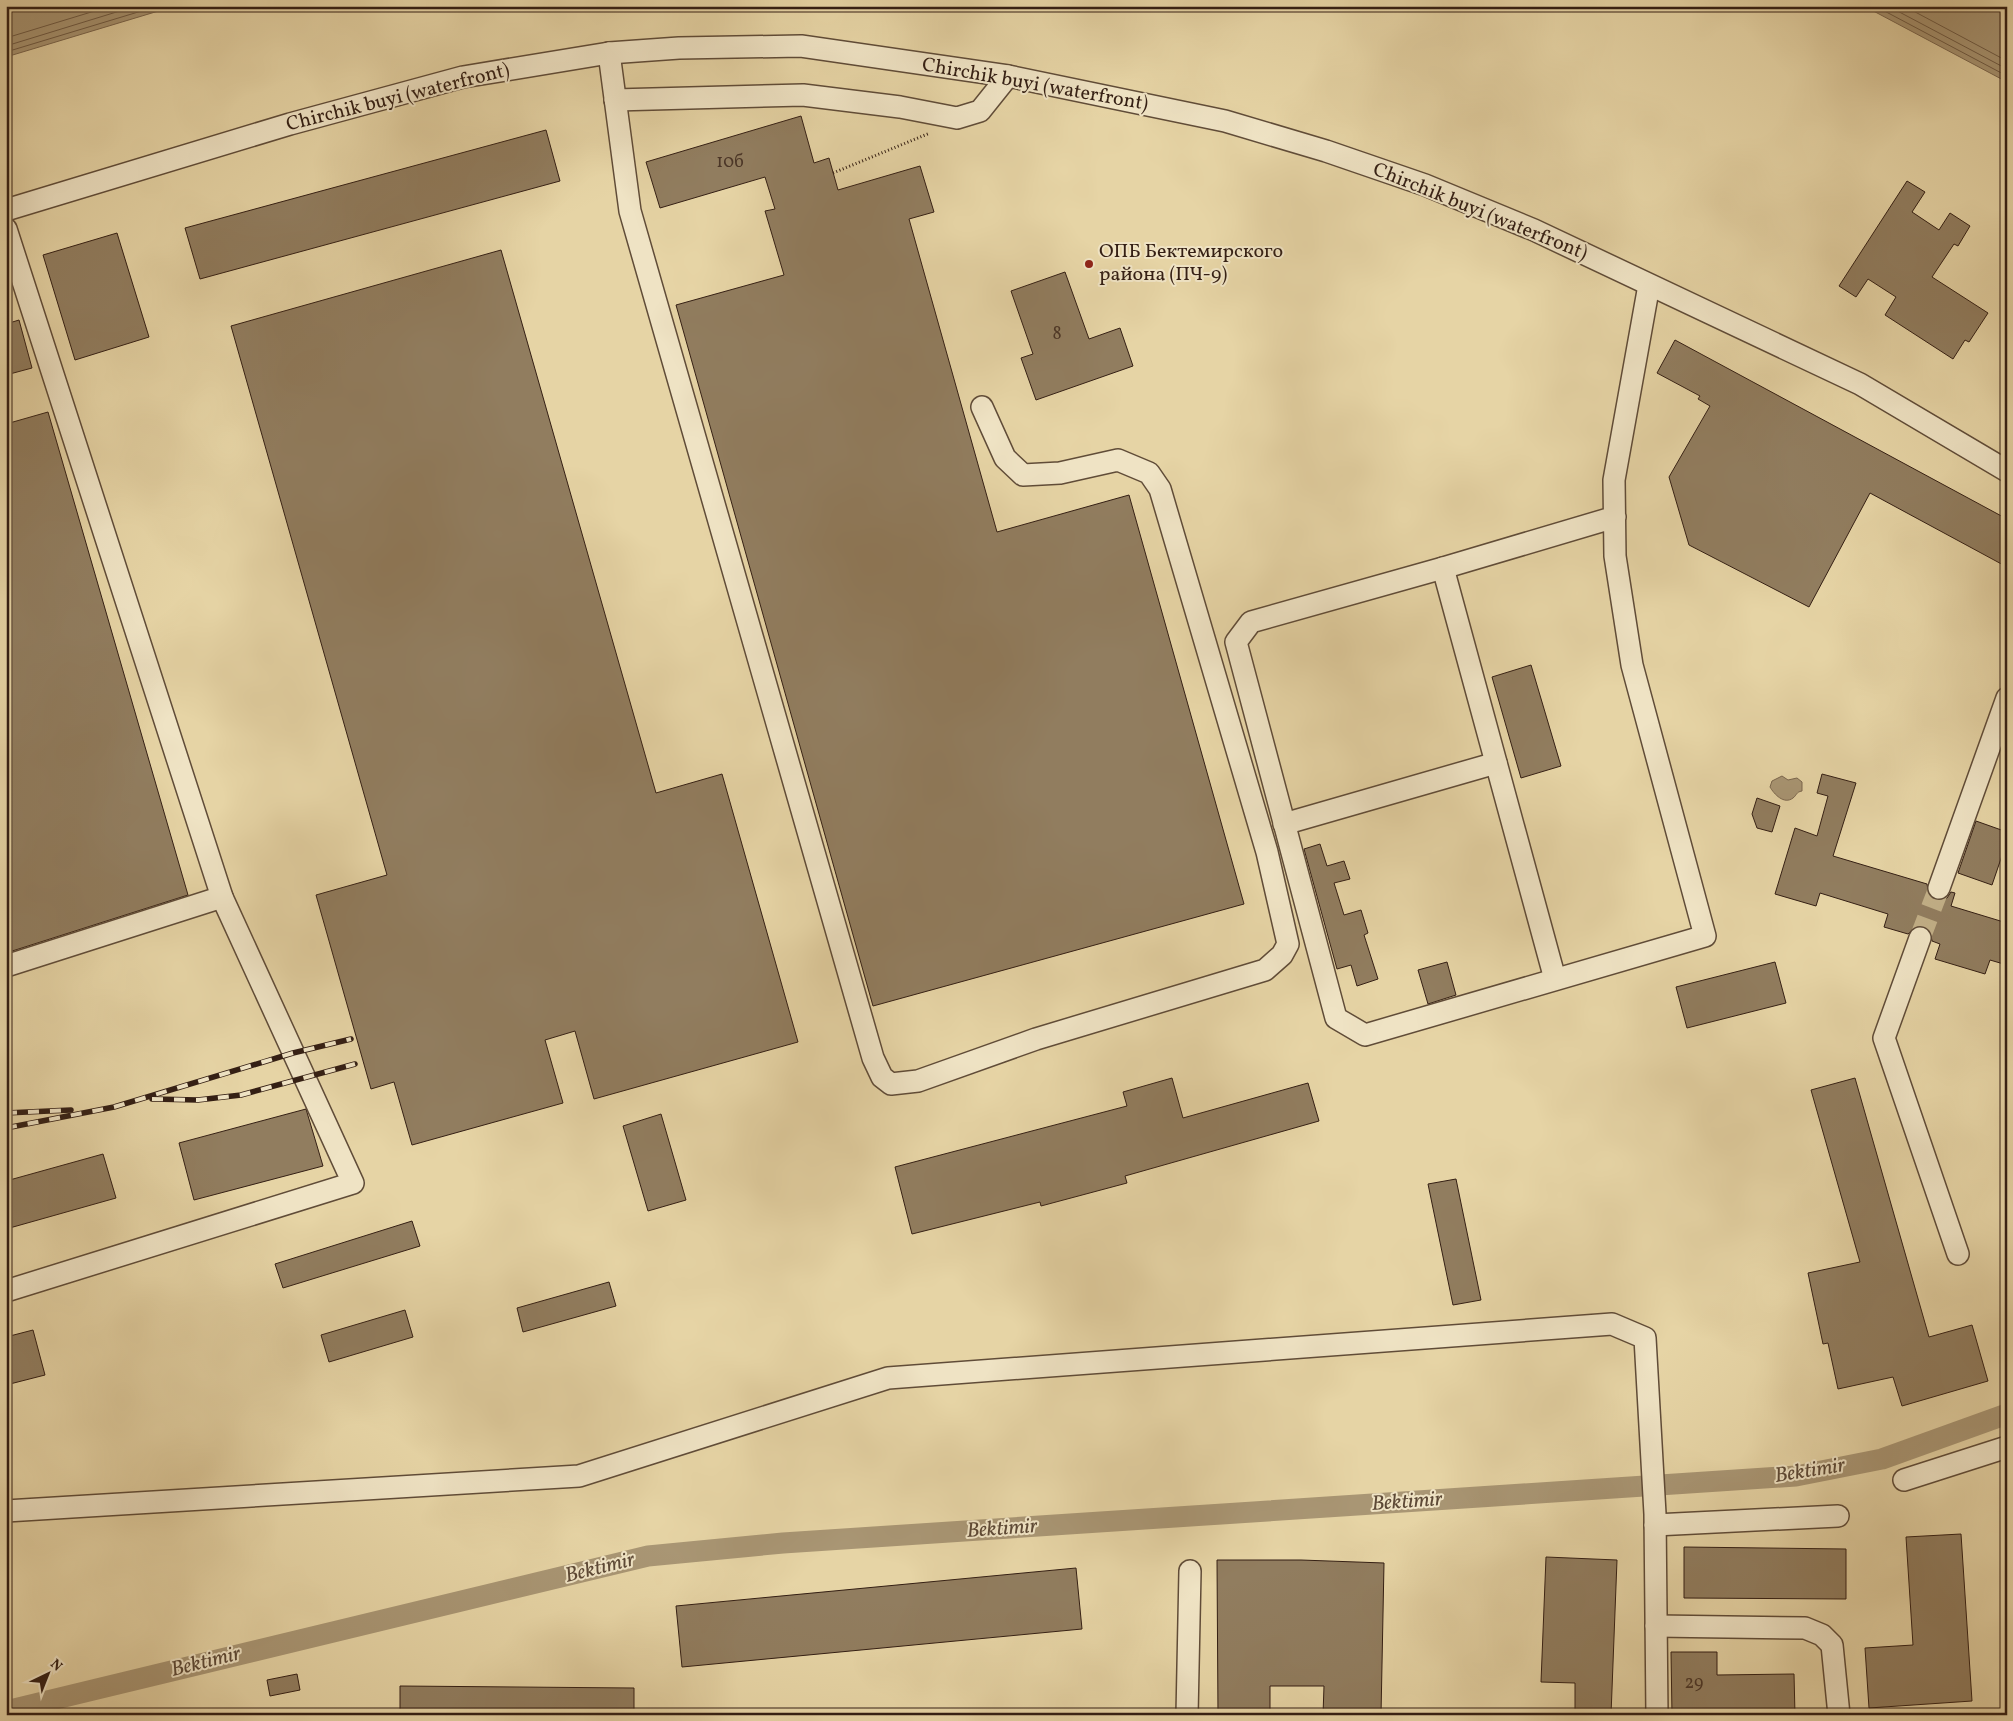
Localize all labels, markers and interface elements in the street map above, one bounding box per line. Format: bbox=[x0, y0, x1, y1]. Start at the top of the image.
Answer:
street label: Chirchik buyi (waterfront) bbox=[920, 51, 1151, 119]
street label: Chirchik buyi (waterfront) bbox=[283, 57, 513, 139]
house number: 10б bbox=[716, 150, 744, 175]
street label: Chirchik buyi (waterfront) bbox=[1368, 156, 1592, 268]
place label: ОПБ Бектемирского района (ПЧ-9) bbox=[1099, 238, 1283, 289]
marker: ОПБ Бектемирского района (ПЧ-9) bbox=[1083, 258, 1095, 270]
house number: 8 bbox=[1052, 322, 1062, 347]
water label: Bektimir bbox=[1773, 1451, 1848, 1491]
water label: Bektimir bbox=[1370, 1485, 1444, 1519]
water label: Bektimir bbox=[965, 1512, 1039, 1546]
water label: Bektimir bbox=[562, 1545, 638, 1591]
water label: Bektimir bbox=[168, 1639, 244, 1685]
north arrow bbox=[22, 1648, 72, 1698]
text: N bbox=[46, 1655, 66, 1676]
house number: 29 bbox=[1685, 1671, 1703, 1696]

